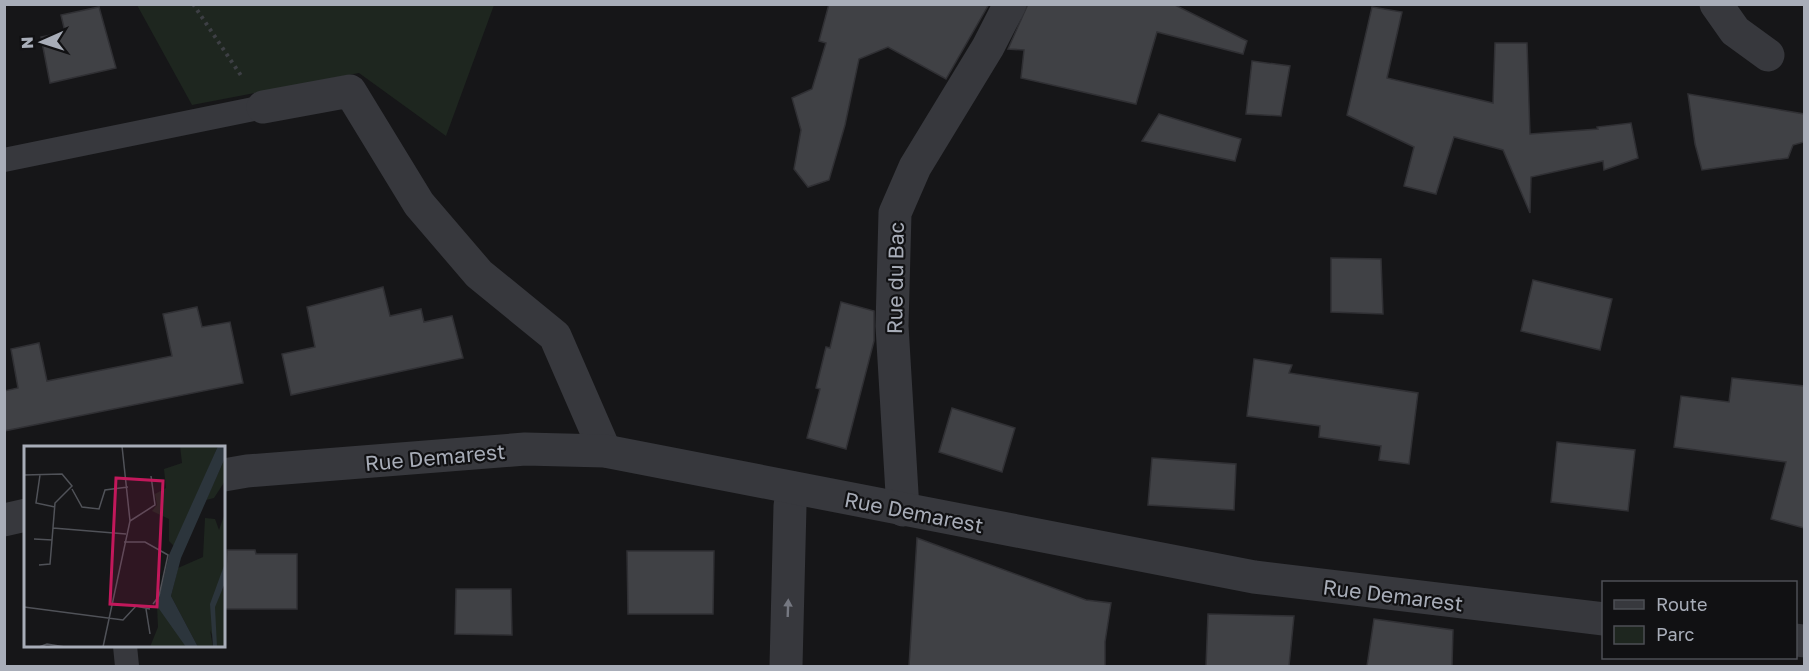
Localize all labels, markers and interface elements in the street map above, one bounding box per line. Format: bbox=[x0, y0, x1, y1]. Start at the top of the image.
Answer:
north arrow bbox=[12, 12, 72, 72]
text: N bbox=[17, 36, 37, 49]
street label: Rue du Bac bbox=[881, 222, 909, 334]
street label: Rue Demarest bbox=[364, 438, 506, 476]
inset map bbox=[24, 446, 225, 647]
street label: Rue Demarest bbox=[842, 486, 986, 538]
street label: Rue Demarest bbox=[1321, 574, 1465, 616]
legend bbox=[1602, 581, 1797, 659]
text: Route bbox=[1656, 593, 1707, 615]
one-way arrow bbox=[783, 599, 793, 618]
text: Parc bbox=[1656, 623, 1695, 645]

